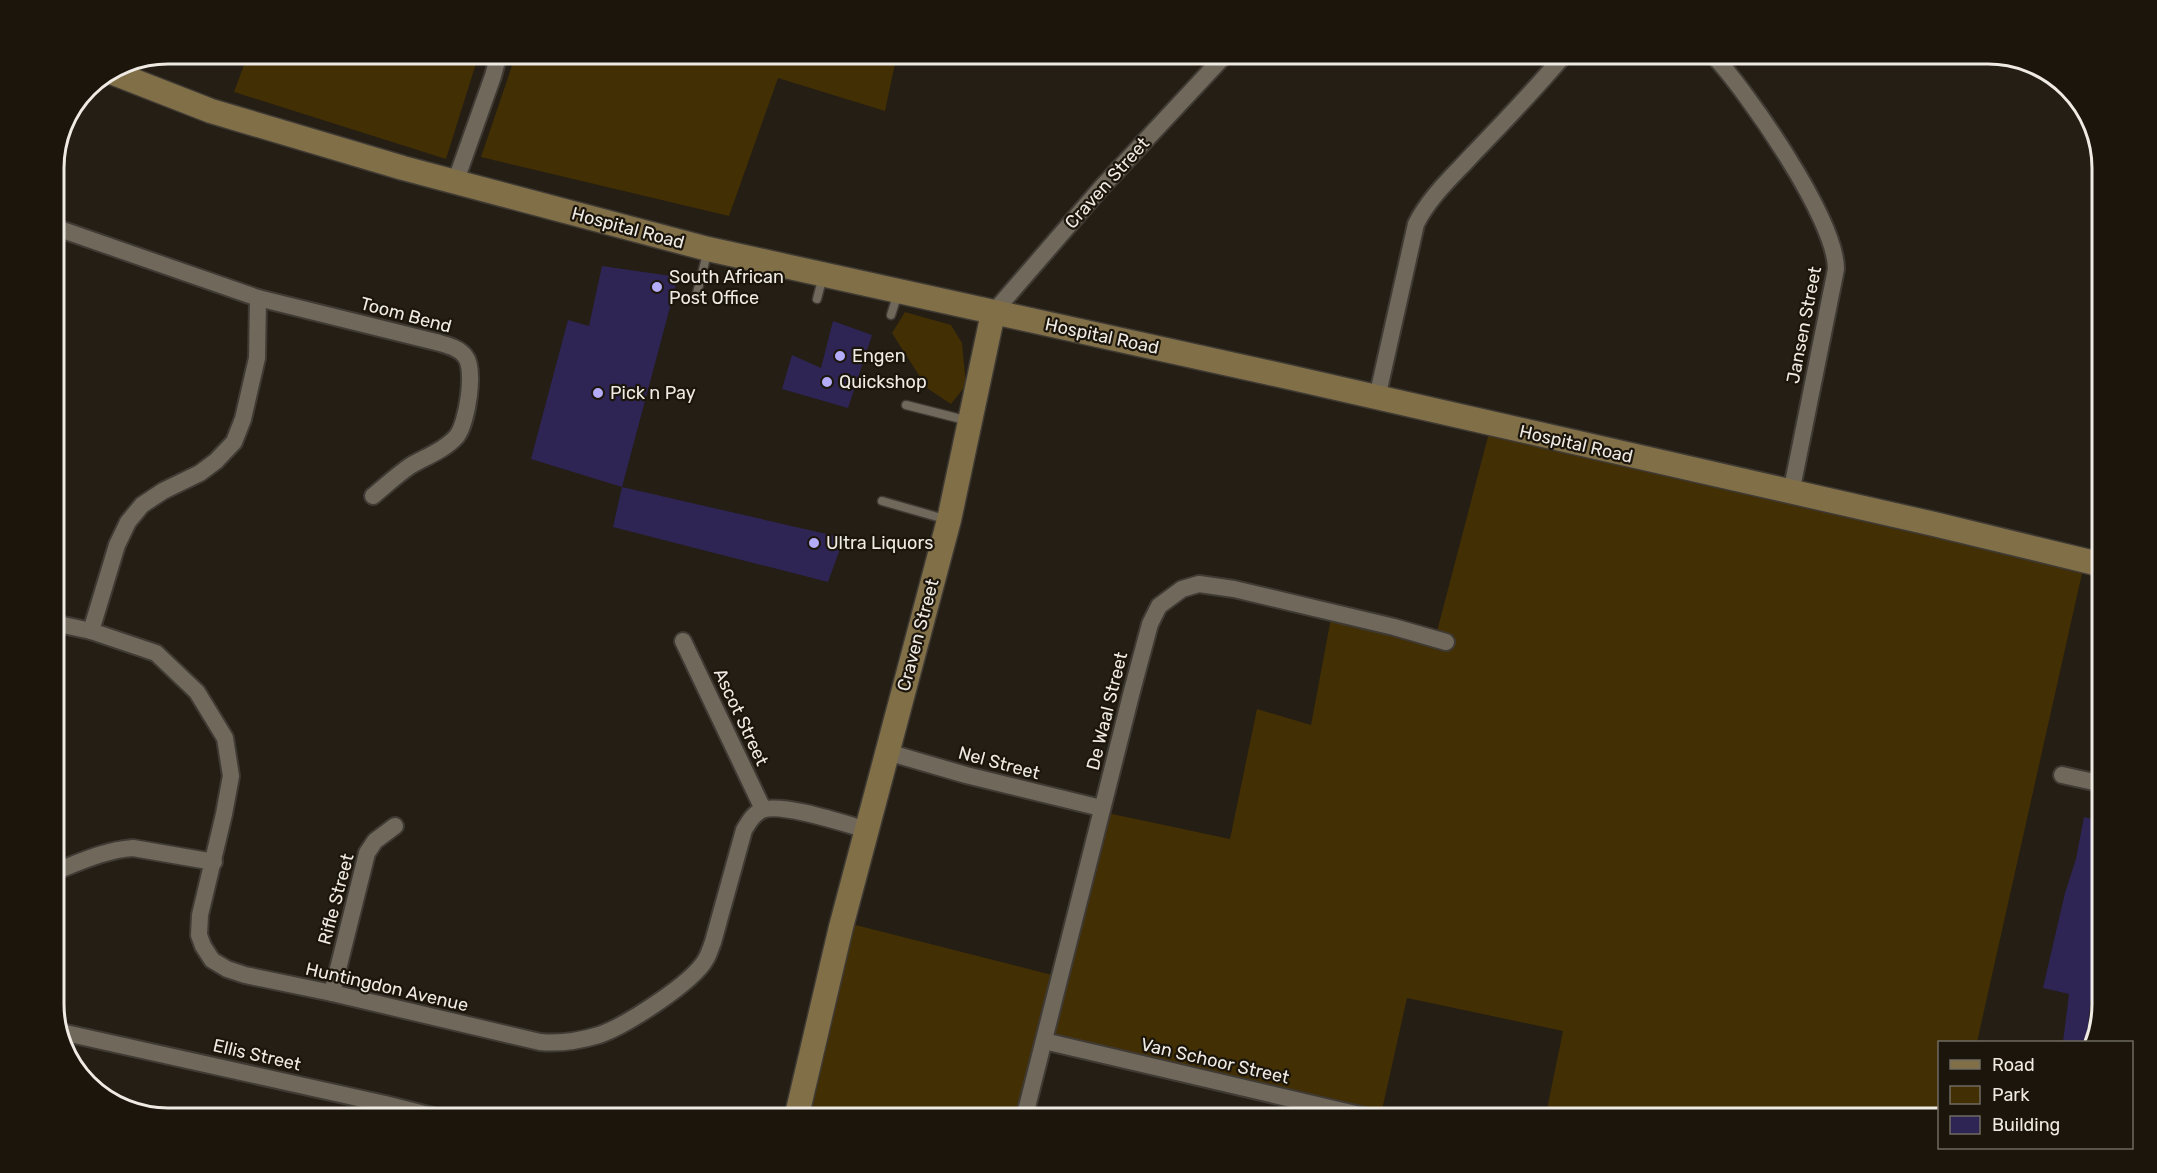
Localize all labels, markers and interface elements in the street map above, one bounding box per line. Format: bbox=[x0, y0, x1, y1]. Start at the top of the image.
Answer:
street label: Craven Street bbox=[1060, 133, 1154, 233]
street label: Hospital Road bbox=[569, 202, 687, 254]
street label: Jansen Street bbox=[1782, 265, 1826, 385]
place label: South African Post Office bbox=[669, 266, 784, 309]
marker: South African Post Office bbox=[650, 280, 664, 294]
street label: Toom Bend bbox=[358, 292, 454, 338]
street label: Hospital Road bbox=[1043, 313, 1161, 359]
place label: Engen bbox=[852, 345, 906, 367]
marker: Engen bbox=[833, 349, 847, 363]
place label: Quickshop bbox=[839, 371, 927, 393]
marker: Quickshop bbox=[820, 375, 834, 389]
place label: Pick n Pay bbox=[610, 382, 696, 404]
marker: Pick n Pay bbox=[591, 386, 605, 400]
street label: Hospital Road bbox=[1517, 420, 1635, 468]
place label: Ultra Liquors bbox=[826, 532, 933, 554]
marker: Ultra Liquors bbox=[807, 536, 821, 550]
street label: Craven Street bbox=[892, 576, 944, 694]
street label: De Waal Street bbox=[1082, 649, 1132, 773]
street label: Ascot Street bbox=[709, 665, 773, 769]
street label: Nel Street bbox=[956, 742, 1042, 784]
street label: Rifle Street bbox=[313, 851, 359, 947]
street label: Huntingdon Avenue bbox=[303, 958, 471, 1016]
street label: Van Schoor Street bbox=[1139, 1033, 1291, 1089]
street label: Ellis Street bbox=[211, 1034, 303, 1076]
legend bbox=[1938, 1041, 2133, 1149]
text: Road bbox=[1992, 1054, 2035, 1076]
text: Park bbox=[1992, 1084, 2030, 1106]
text: Building bbox=[1992, 1114, 2060, 1136]

